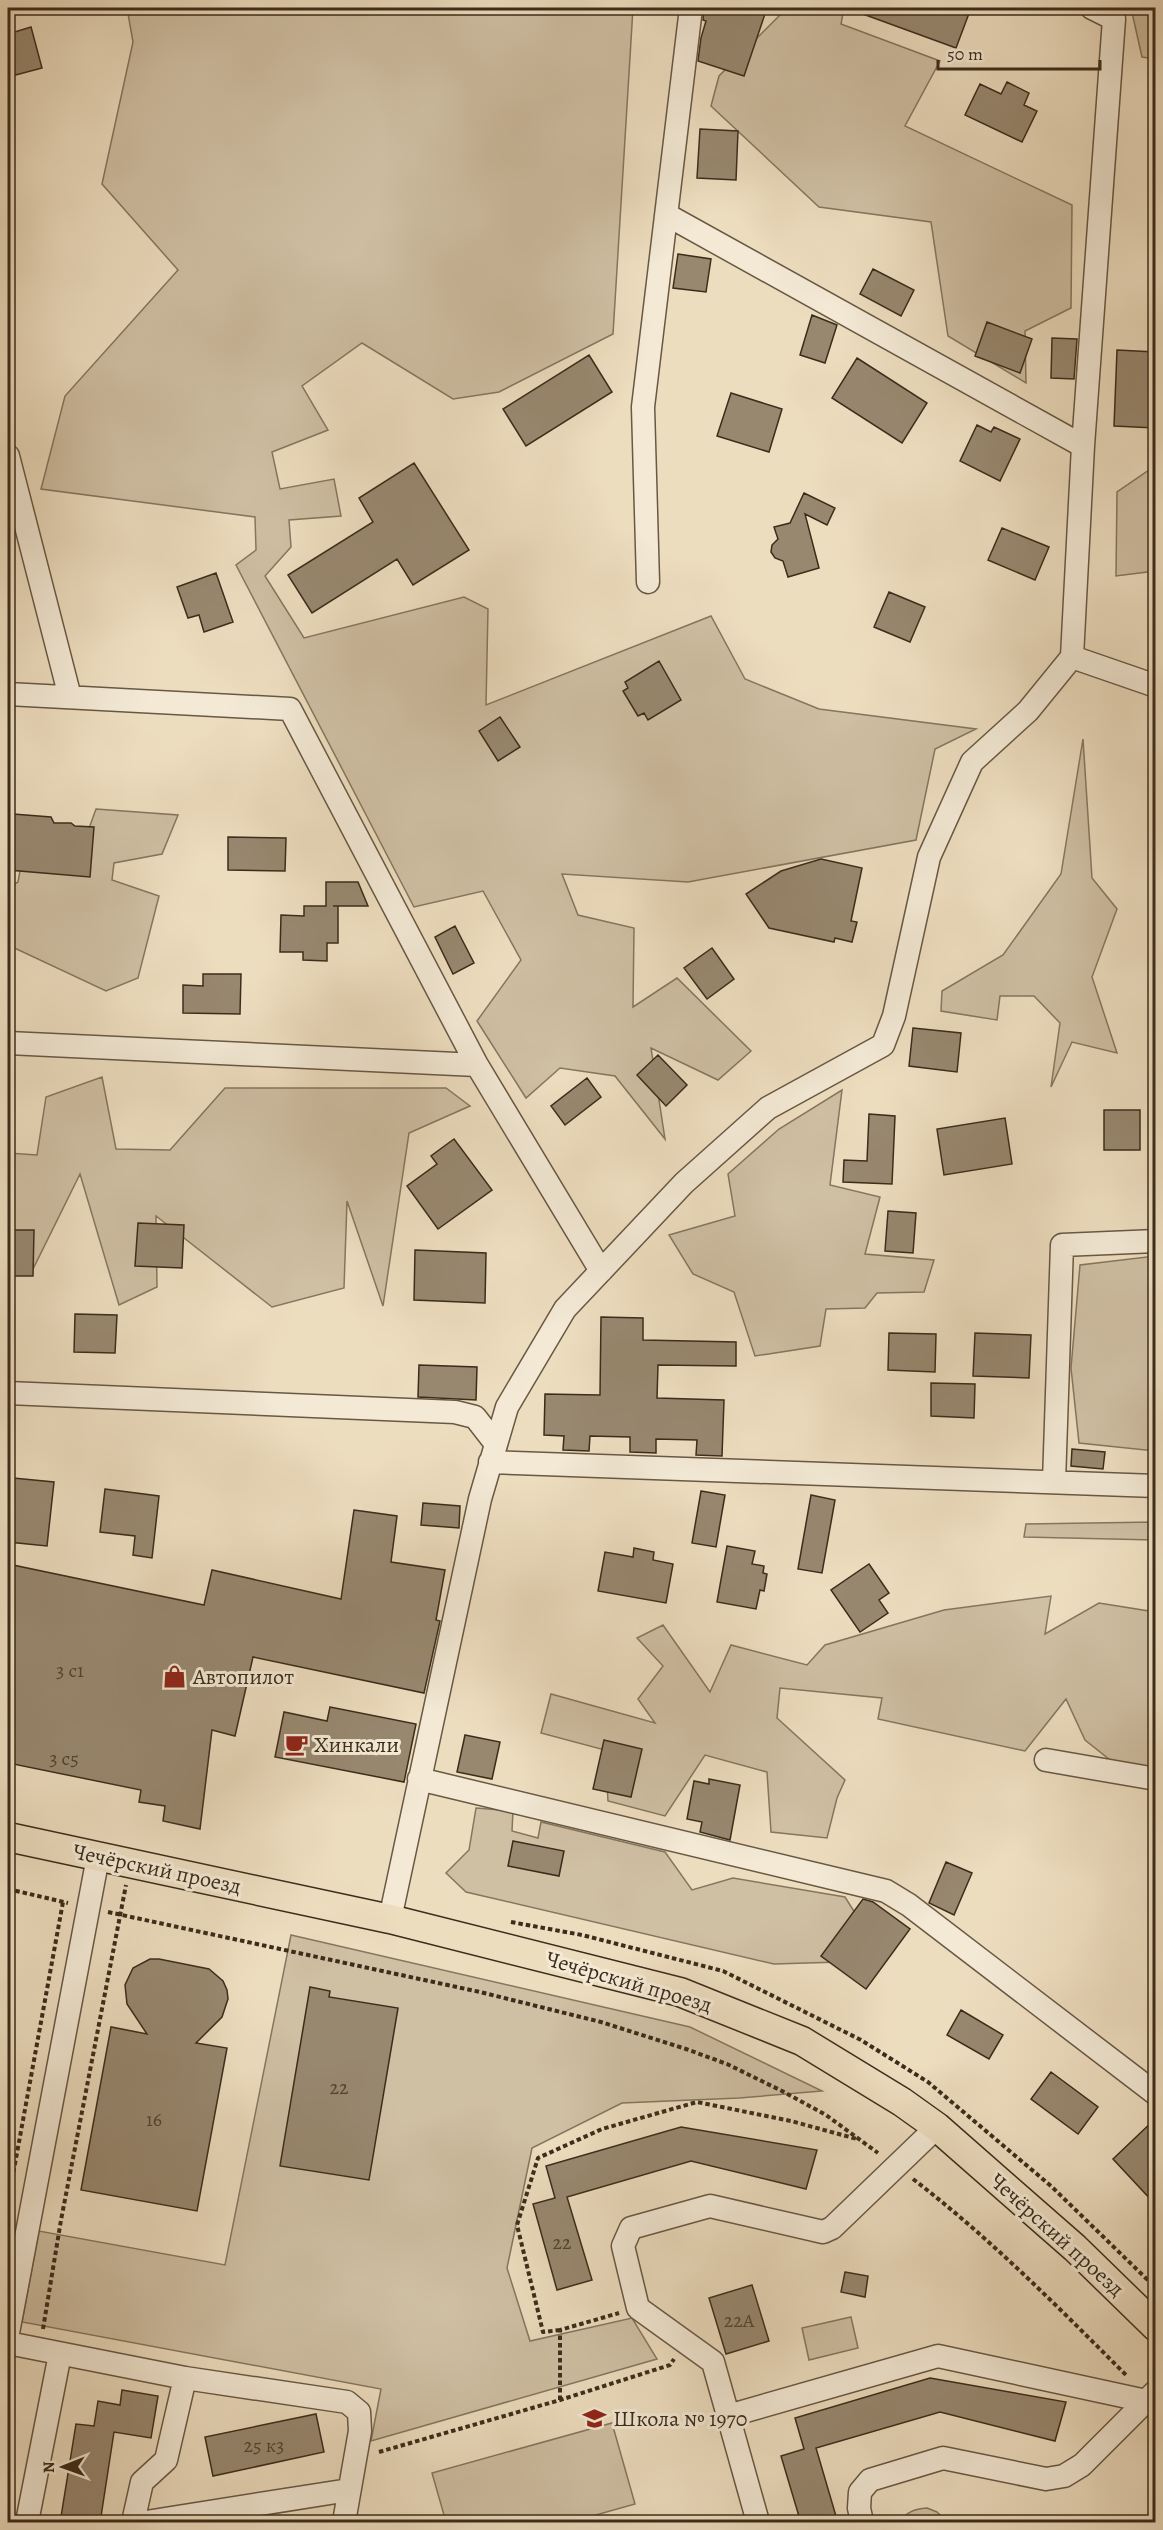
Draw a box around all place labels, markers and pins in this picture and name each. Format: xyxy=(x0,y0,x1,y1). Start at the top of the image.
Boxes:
place label: Автопилот xyxy=(192,1662,294,1692)
shop icon: Автопилот xyxy=(162,1664,188,1690)
place label: Хинкали xyxy=(314,1730,399,1760)
cafe icon: Хинкали xyxy=(283,1732,309,1758)
place label: Школа № 1970 xyxy=(613,2404,748,2434)
school or university icon: Школа № 1970 xyxy=(582,2406,608,2432)

